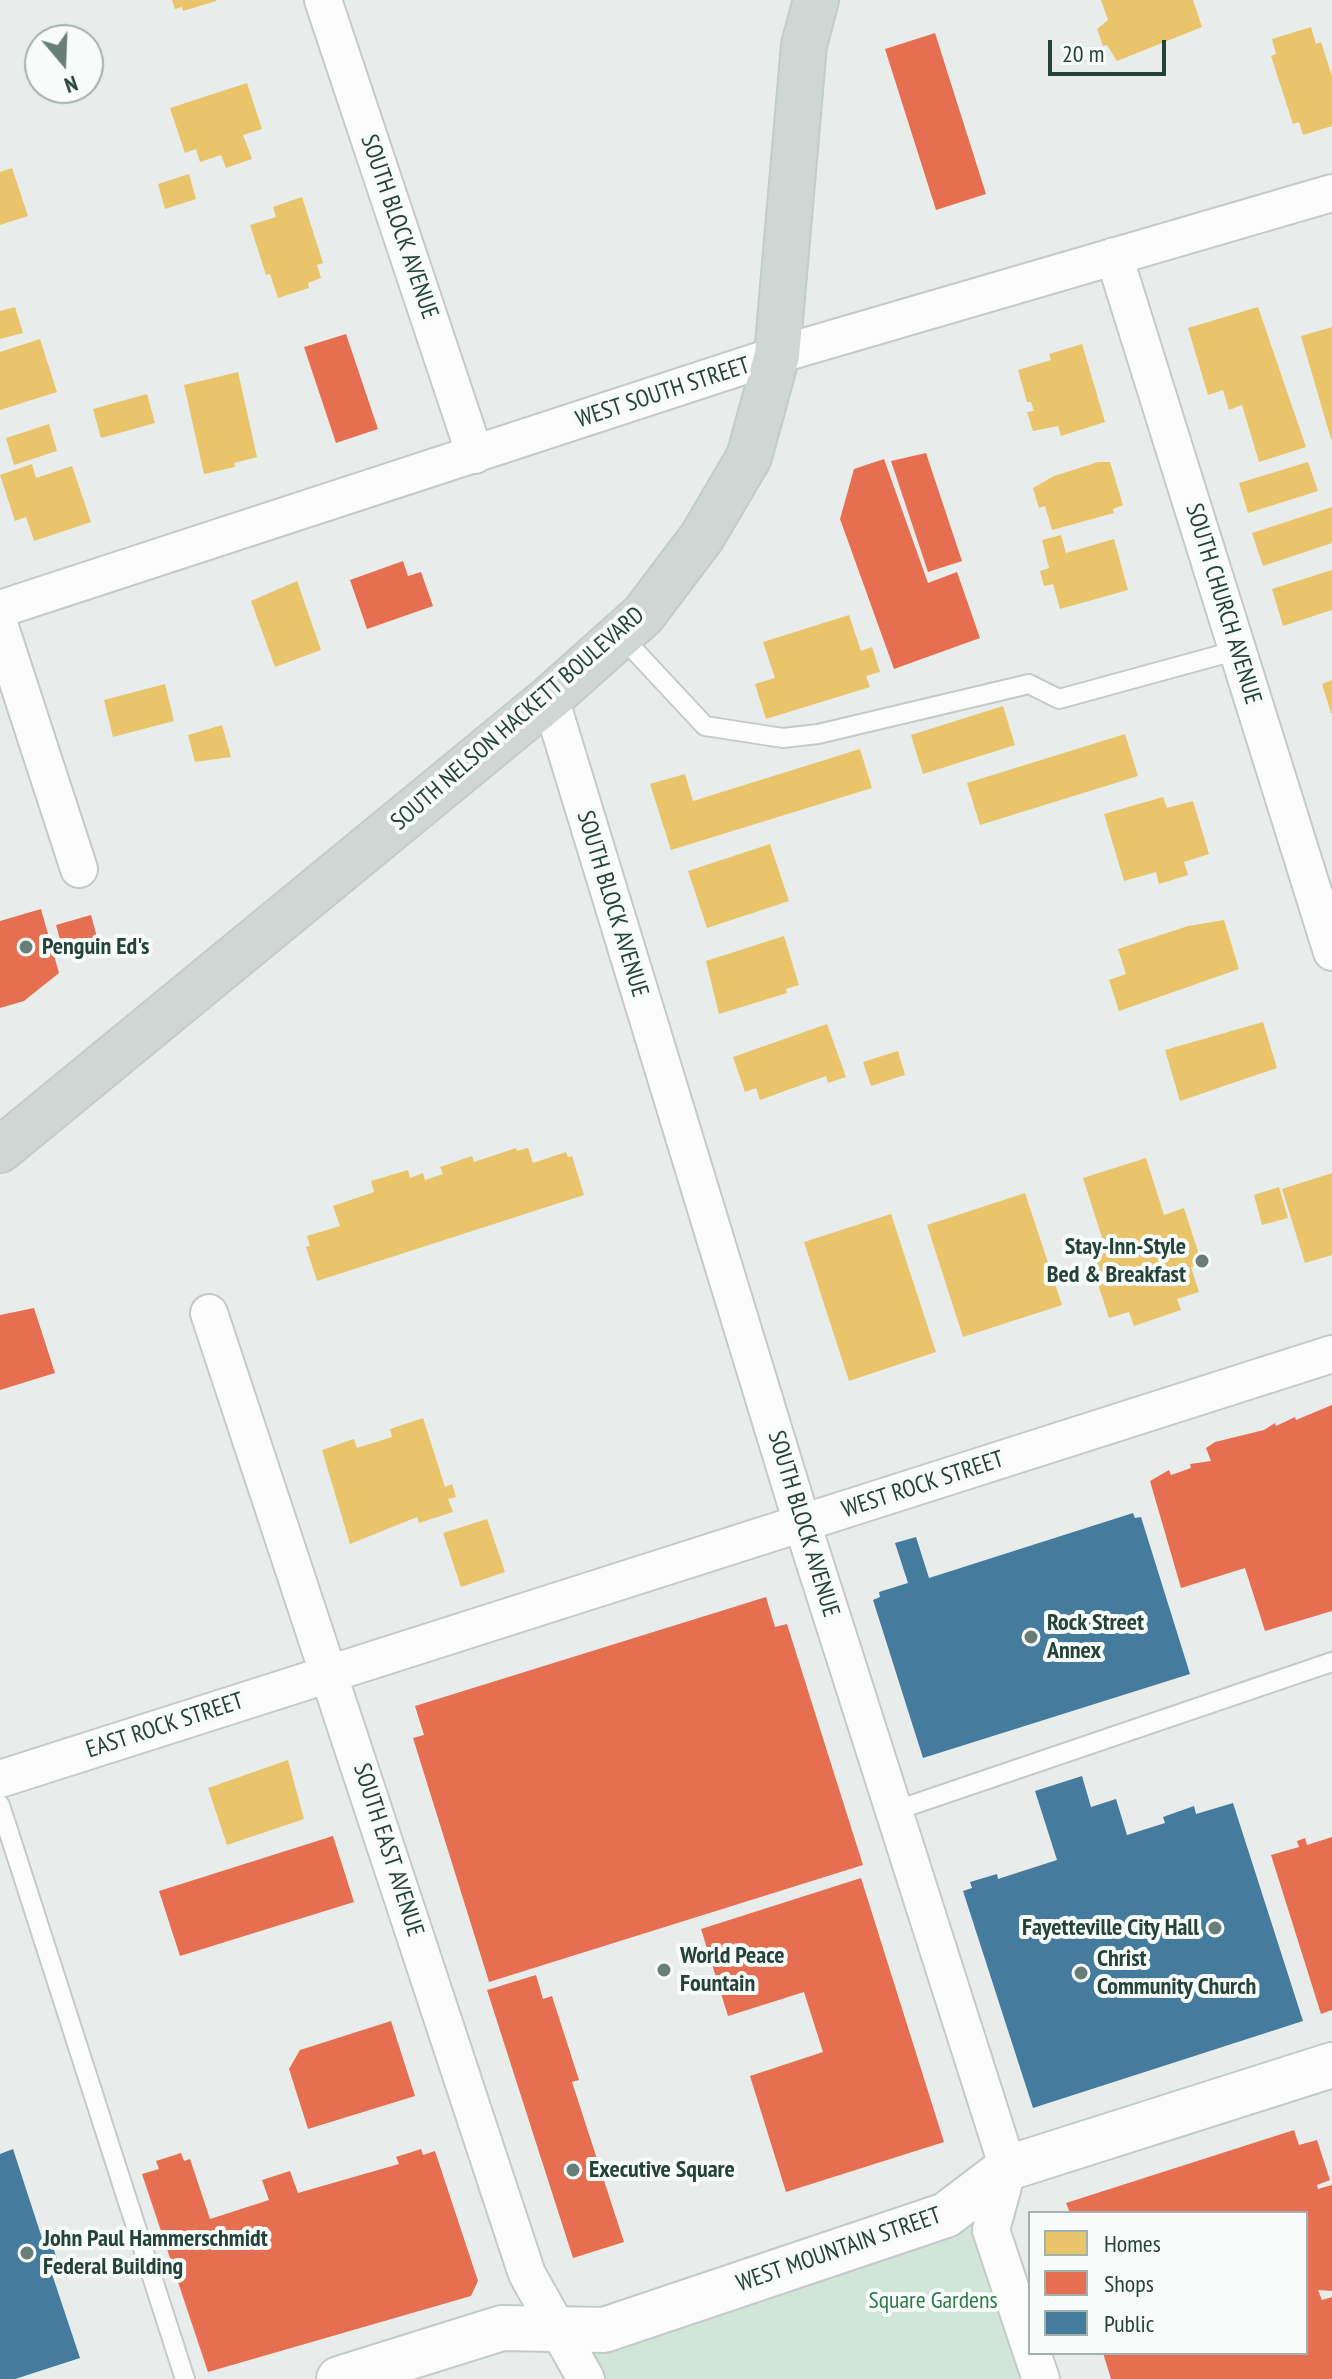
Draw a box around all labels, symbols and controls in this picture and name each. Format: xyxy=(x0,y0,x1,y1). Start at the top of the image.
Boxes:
north arrow xyxy=(24,24,104,104)
scale bar xyxy=(1052,24,1170,74)
text: 20 m xyxy=(1062,38,1104,69)
text: N xyxy=(61,70,81,100)
street label: SOUTH BLOCK AVENUE xyxy=(354,131,444,323)
street label: WEST SOUTH STREET xyxy=(572,351,754,435)
street label: SOUTH CHURCH AVENUE xyxy=(1179,500,1267,708)
street label: SOUTH NELSON HACKETT BOULEVARD xyxy=(386,601,650,837)
street label: SOUTH BLOCK AVENUE xyxy=(570,807,654,1001)
place label: Penguin Ed's xyxy=(42,933,149,961)
marker: Penguin Ed's xyxy=(17,938,35,956)
place label: Stay-Inn-Style Bed & Breakfast xyxy=(1047,1233,1186,1289)
marker: Stay-Inn-Style Bed & Breakfast xyxy=(1193,1252,1211,1270)
street label: SOUTH BLOCK AVENUE xyxy=(761,1427,845,1621)
street label: WEST ROCK STREET xyxy=(839,1445,1007,1525)
place label: Rock Street Annex xyxy=(1047,1609,1144,1665)
marker: Rock Street Annex xyxy=(1022,1628,1040,1646)
street label: EAST ROCK STREET xyxy=(83,1687,247,1765)
street label: SOUTH EAST AVENUE xyxy=(347,1760,429,1940)
place label: Fayetteville City Hall xyxy=(1022,1914,1199,1942)
marker: Fayetteville City Hall xyxy=(1206,1919,1224,1937)
place label: World Peace Fountain xyxy=(680,1942,785,1998)
place label: Christ Community Church xyxy=(1097,1945,1256,2001)
marker: World Peace Fountain xyxy=(655,1961,673,1979)
marker: Christ Community Church xyxy=(1072,1964,1090,1982)
place label: Executive Square xyxy=(589,2156,735,2184)
marker: Executive Square xyxy=(564,2161,582,2179)
street label: WEST MOUNTAIN STREET xyxy=(733,2201,945,2299)
legend xyxy=(1028,2211,1308,2355)
place label: John Paul Hammerschmidt Federal Building xyxy=(43,2225,268,2281)
text: Homes xyxy=(1104,2228,1161,2259)
marker: John Paul Hammerschmidt Federal Building xyxy=(18,2244,36,2262)
text: Shops xyxy=(1104,2268,1154,2299)
park label: Square Gardens xyxy=(868,2287,998,2315)
text: Public xyxy=(1104,2308,1154,2339)

